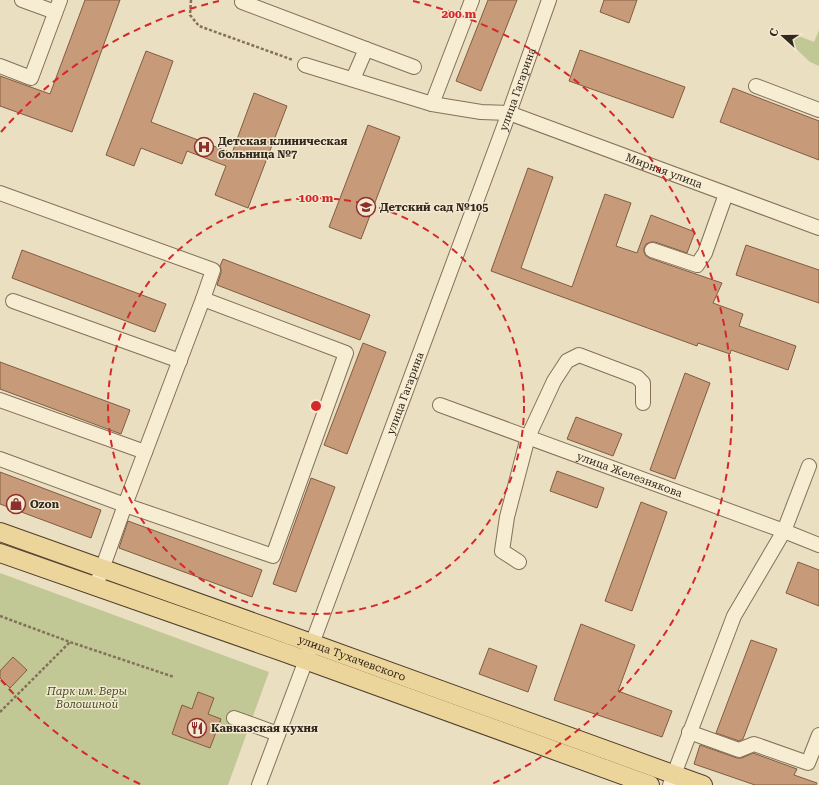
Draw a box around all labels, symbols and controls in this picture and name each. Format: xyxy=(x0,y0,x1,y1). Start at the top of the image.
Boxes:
text: 200 m xyxy=(442,7,477,21)
north arrow xyxy=(763,16,803,56)
text: С xyxy=(767,26,782,39)
street label: улица Гагарина xyxy=(496,46,538,133)
place label: Детская клиническая больница №7 xyxy=(218,135,347,161)
hospital icon: Детская клиническая больница №7 xyxy=(193,136,215,158)
street label: Мирная улица xyxy=(624,150,704,191)
text: 100 m xyxy=(299,191,334,205)
school or university icon: Детский сад №105 xyxy=(355,196,377,218)
place label: Детский сад №105 xyxy=(380,201,488,214)
street label: улица Гагарина xyxy=(384,350,426,436)
centre of rings xyxy=(309,399,323,413)
street label: улица Железнякова xyxy=(575,449,684,500)
shop icon: Ozon xyxy=(5,493,27,515)
place label: Ozon xyxy=(30,498,60,511)
street label: улица Тухачевского xyxy=(297,632,408,683)
park label: Парк им. Веры Волошиной xyxy=(46,685,128,711)
restaurant icon: Кавказская кухня xyxy=(186,717,208,739)
place label: Кавказская кухня xyxy=(211,722,318,735)

